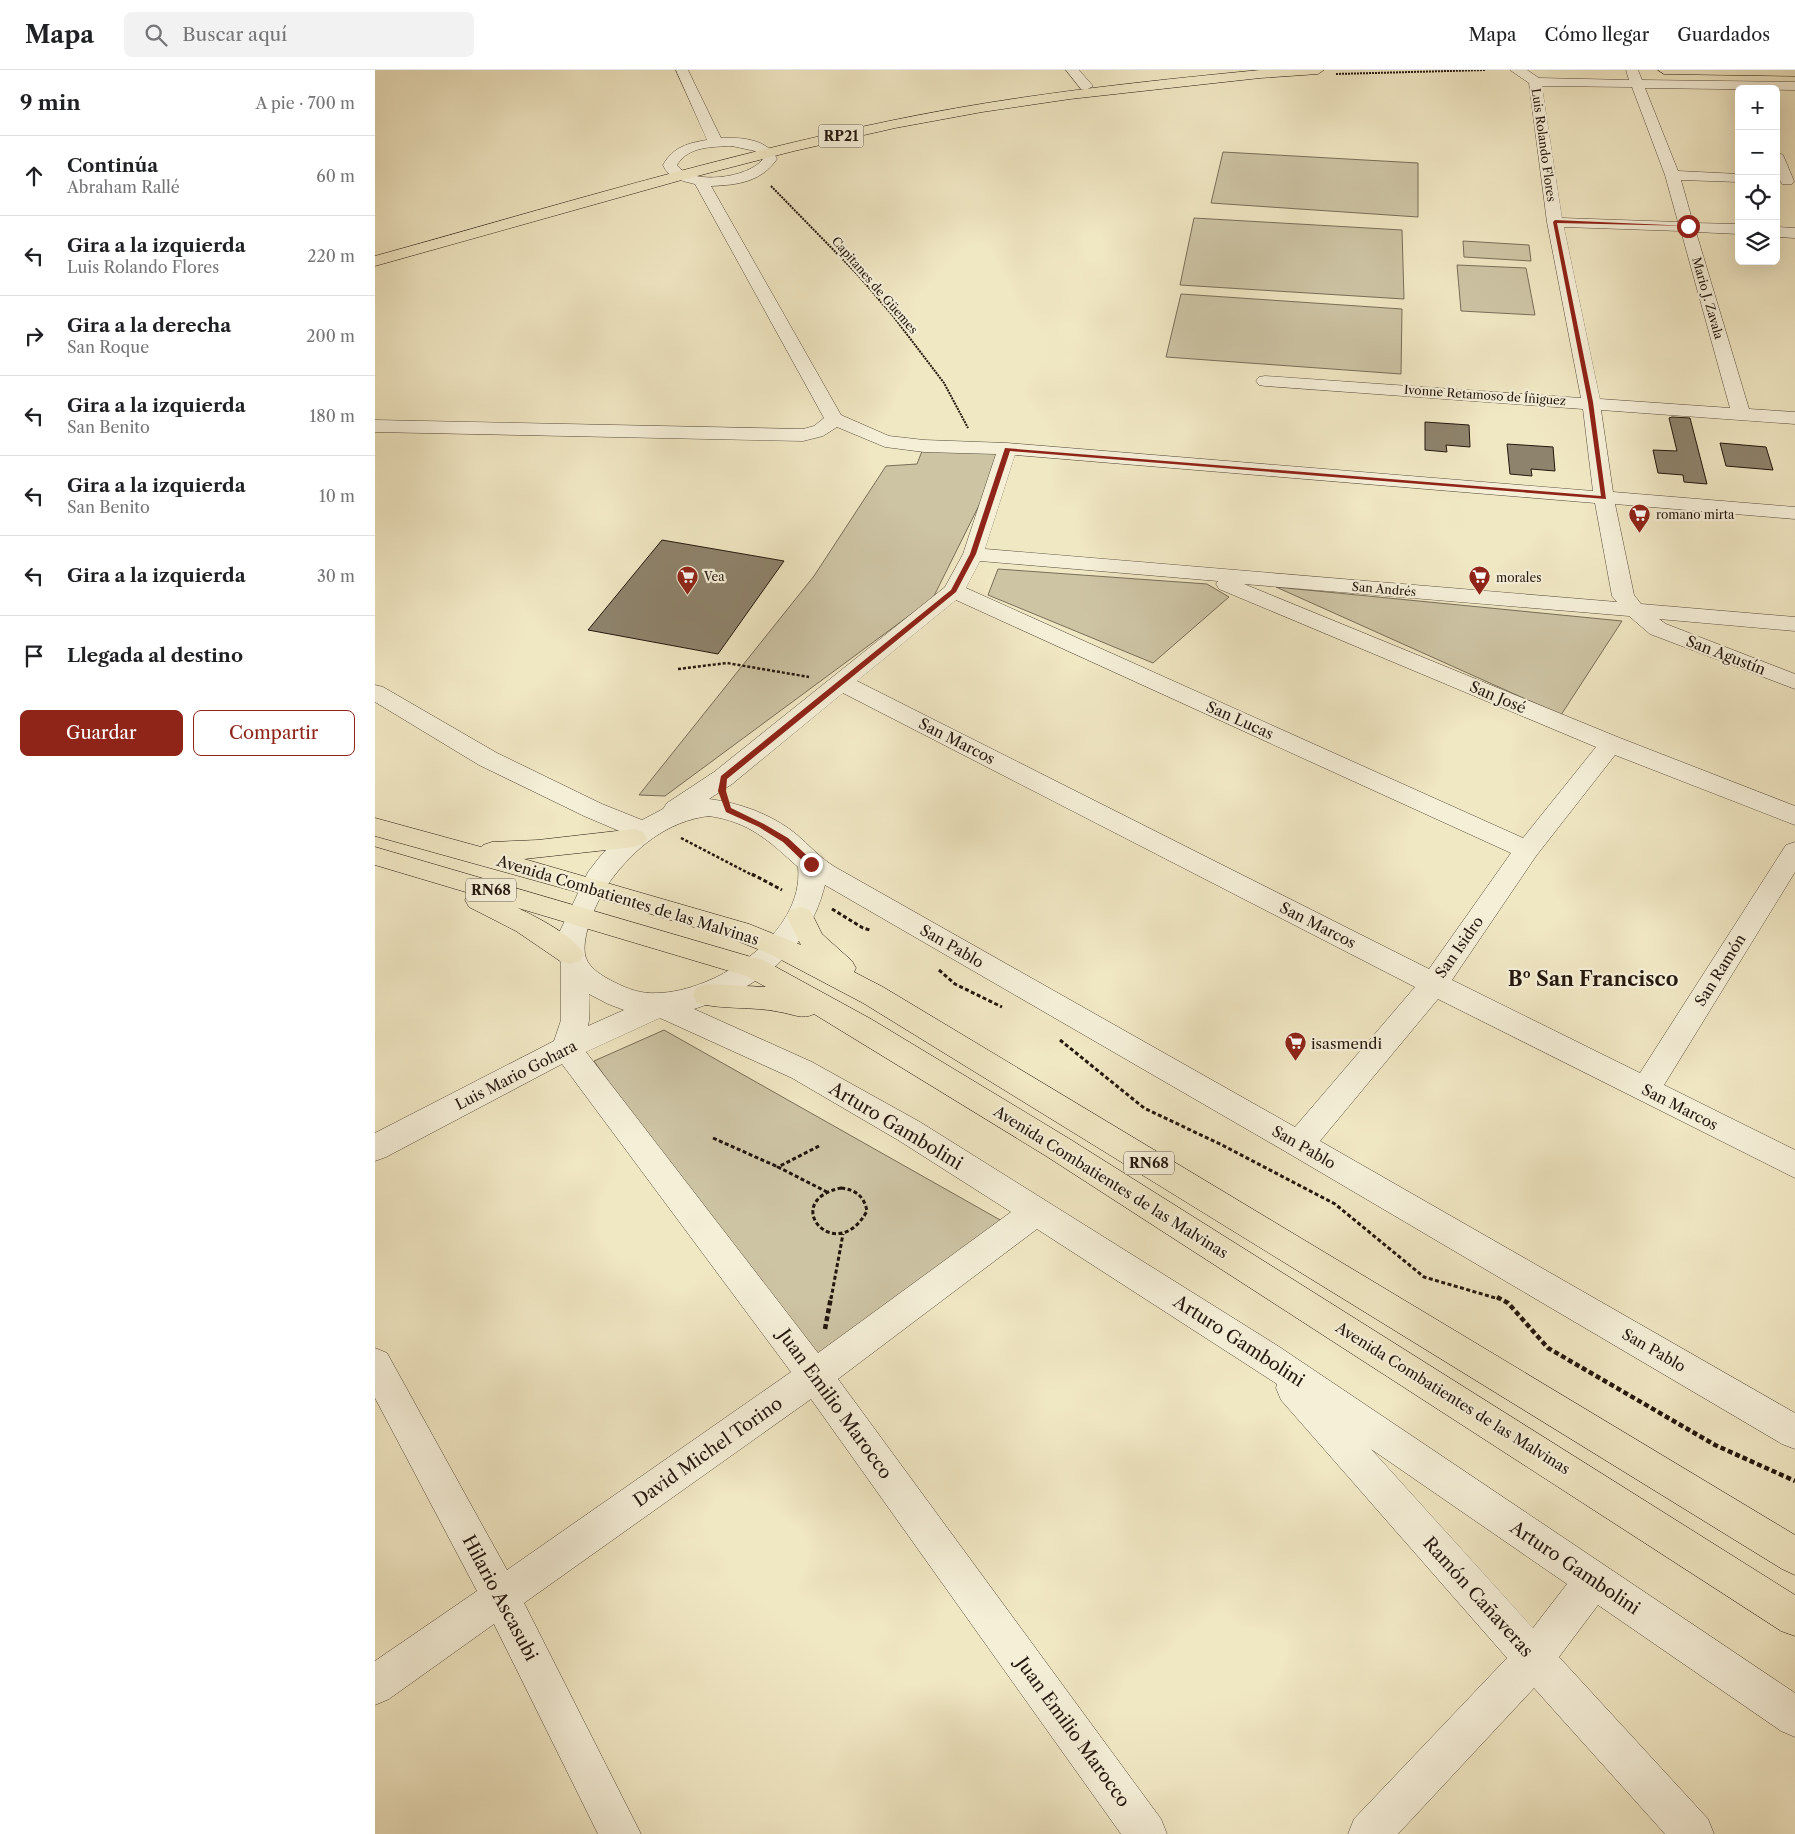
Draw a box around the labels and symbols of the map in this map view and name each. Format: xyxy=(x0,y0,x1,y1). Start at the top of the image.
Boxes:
street label: Luis Rolando Flores xyxy=(1529,87,1559,203)
road number: RP21 xyxy=(819,124,863,148)
route start xyxy=(1677,215,1700,238)
street label: Capitanes de Güemes xyxy=(829,233,921,337)
street label: Mario J. Zavala xyxy=(1689,255,1727,341)
street label: Ivonne Retamoso de Íñiguez xyxy=(1403,381,1567,408)
supermarket icon: romano mirta xyxy=(1628,502,1652,533)
place label: romano mirta xyxy=(1656,507,1735,522)
supermarket icon: Vea xyxy=(676,564,700,595)
supermarket icon: morales xyxy=(1468,565,1492,596)
place label: Vea xyxy=(703,569,725,584)
place label: morales xyxy=(1496,570,1541,585)
street label: San Andrés xyxy=(1351,579,1417,599)
street label: San Agustín xyxy=(1684,631,1769,679)
street label: San José xyxy=(1467,677,1529,717)
street label: San Lucas xyxy=(1203,697,1277,743)
street label: San Marcos xyxy=(916,714,998,768)
street label: Avenida Combatientes de las Malvinas xyxy=(494,851,761,949)
route end xyxy=(800,853,823,876)
road number: RN68 xyxy=(466,878,516,902)
street label: San Marcos xyxy=(1277,898,1359,952)
street label: San Isidro xyxy=(1431,912,1487,982)
street label: San Pablo xyxy=(917,920,987,972)
street label: San Ramón xyxy=(1690,930,1750,1010)
district label: Bº San Francisco xyxy=(1508,967,1678,991)
supermarket icon: isasmendi xyxy=(1283,1031,1307,1062)
place label: isasmendi xyxy=(1311,1034,1382,1053)
street label: Luis Mario Gohara xyxy=(452,1036,580,1114)
street label: Arturo Gambolini xyxy=(824,1077,967,1175)
street label: San Marcos xyxy=(1639,1080,1721,1134)
street label: Avenida Combatientes de las Malvinas xyxy=(989,1101,1232,1262)
street label: San Pablo xyxy=(1269,1121,1339,1173)
road number: RN68 xyxy=(1124,1152,1174,1174)
street label: Arturo Gambolini xyxy=(1169,1290,1309,1392)
street label: Avenida Combatientes de las Malvinas xyxy=(1331,1317,1574,1478)
street label: Juan Emilio Marocco xyxy=(771,1322,897,1483)
street label: San Pablo xyxy=(1619,1324,1689,1376)
street label: David Michel Torino xyxy=(629,1392,787,1512)
street label: Arturo Gambolini xyxy=(1505,1516,1644,1620)
street label: Hilario Ascasubi xyxy=(458,1531,543,1665)
street label: Ramón Cañaveras xyxy=(1418,1532,1538,1662)
street label: Juan Emilio Marocco xyxy=(1009,1650,1135,1811)

